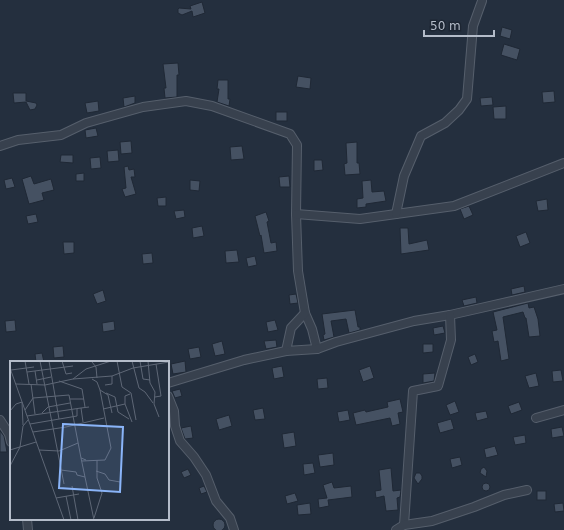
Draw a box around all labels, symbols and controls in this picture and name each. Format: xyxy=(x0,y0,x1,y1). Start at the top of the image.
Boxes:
scale bar xyxy=(424,12,494,38)
text: 50 m xyxy=(430,19,461,33)
inset map xyxy=(10,361,169,520)

